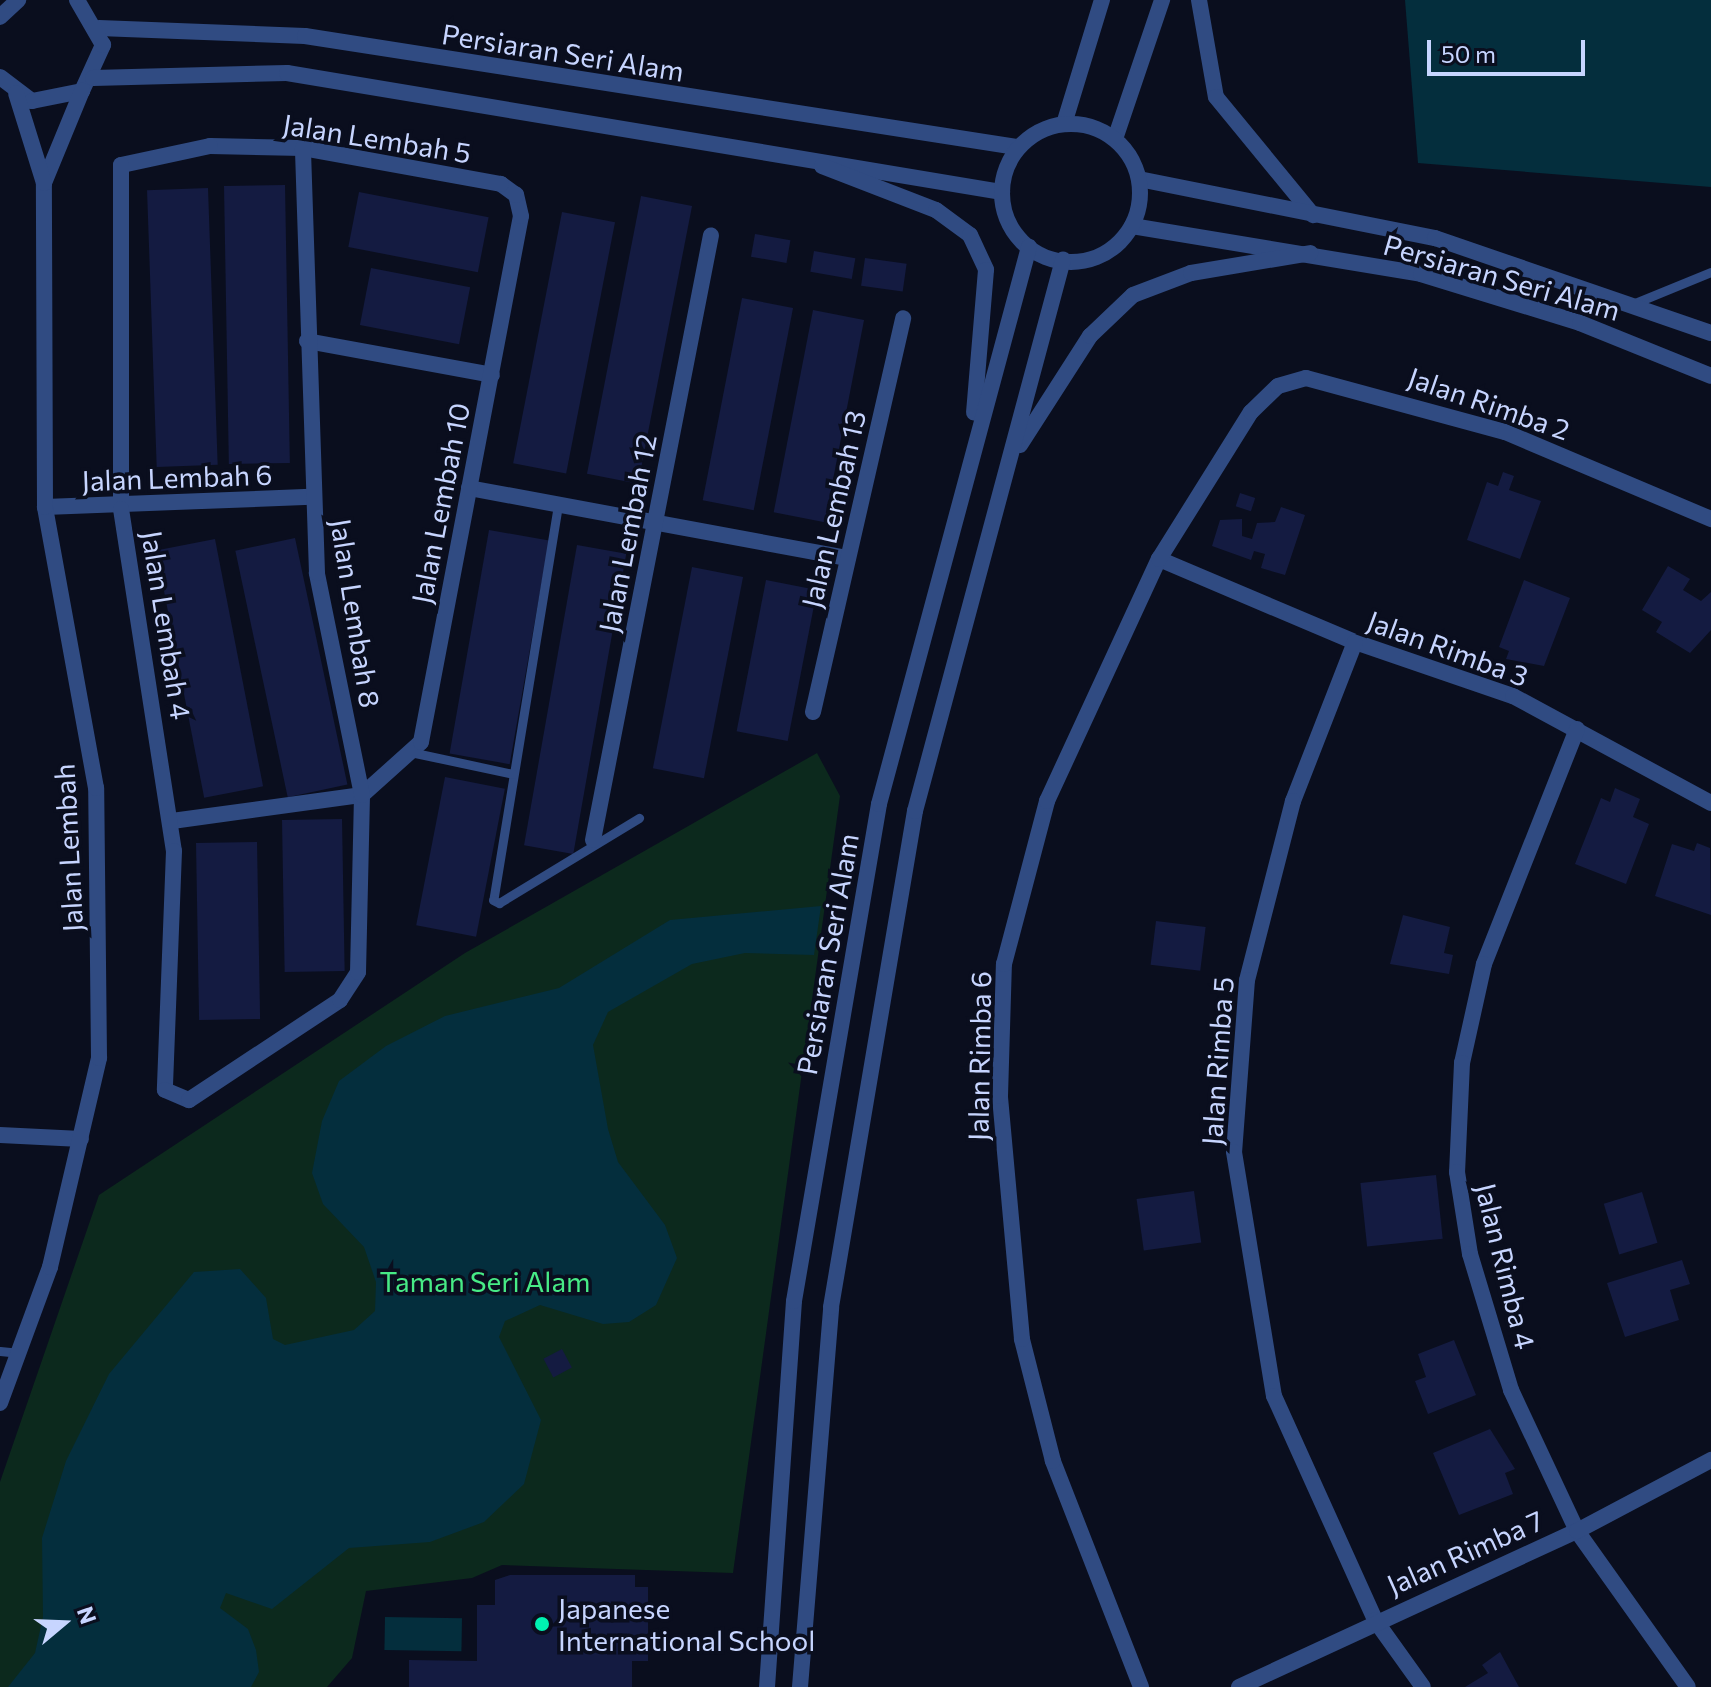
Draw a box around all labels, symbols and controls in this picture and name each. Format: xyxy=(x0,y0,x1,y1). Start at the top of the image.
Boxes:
street label: Persiaran Seri Alam xyxy=(440,16,686,88)
scale bar xyxy=(1431,24,1589,74)
text: 50 m xyxy=(1441,39,1496,68)
street label: Jalan Lembah 5 xyxy=(281,107,473,169)
street label: Persiaran Seri Alam xyxy=(1380,227,1624,327)
street label: Jalan Rimba 2 xyxy=(1404,360,1574,446)
street label: Jalan Lembah 10 xyxy=(404,400,476,606)
street label: Jalan Lembah 13 xyxy=(794,407,872,611)
street label: Jalan Lembah 12 xyxy=(591,431,663,635)
street label: Jalan Lembah 6 xyxy=(81,457,273,497)
street label: Jalan Lembah 8 xyxy=(324,516,388,710)
street label: Jalan Lembah 4 xyxy=(135,528,199,722)
street label: Jalan Rimba 3 xyxy=(1363,603,1533,693)
street label: Jalan Lembah xyxy=(47,763,89,933)
street label: Persiaran Seri Alam xyxy=(789,831,865,1077)
street label: Jalan Rimba 6 xyxy=(961,971,997,1141)
street label: Jalan Rimba 5 xyxy=(1194,976,1240,1146)
street label: Jalan Rimba 4 xyxy=(1469,1180,1543,1352)
park label: Taman Seri Alam xyxy=(379,1264,591,1298)
street label: Jalan Rimba 7 xyxy=(1382,1503,1548,1601)
north arrow xyxy=(24,1583,104,1663)
place label: Japanese International School xyxy=(558,1591,815,1657)
text: N xyxy=(72,1603,103,1627)
marker: Japanese International School xyxy=(533,1615,551,1633)

